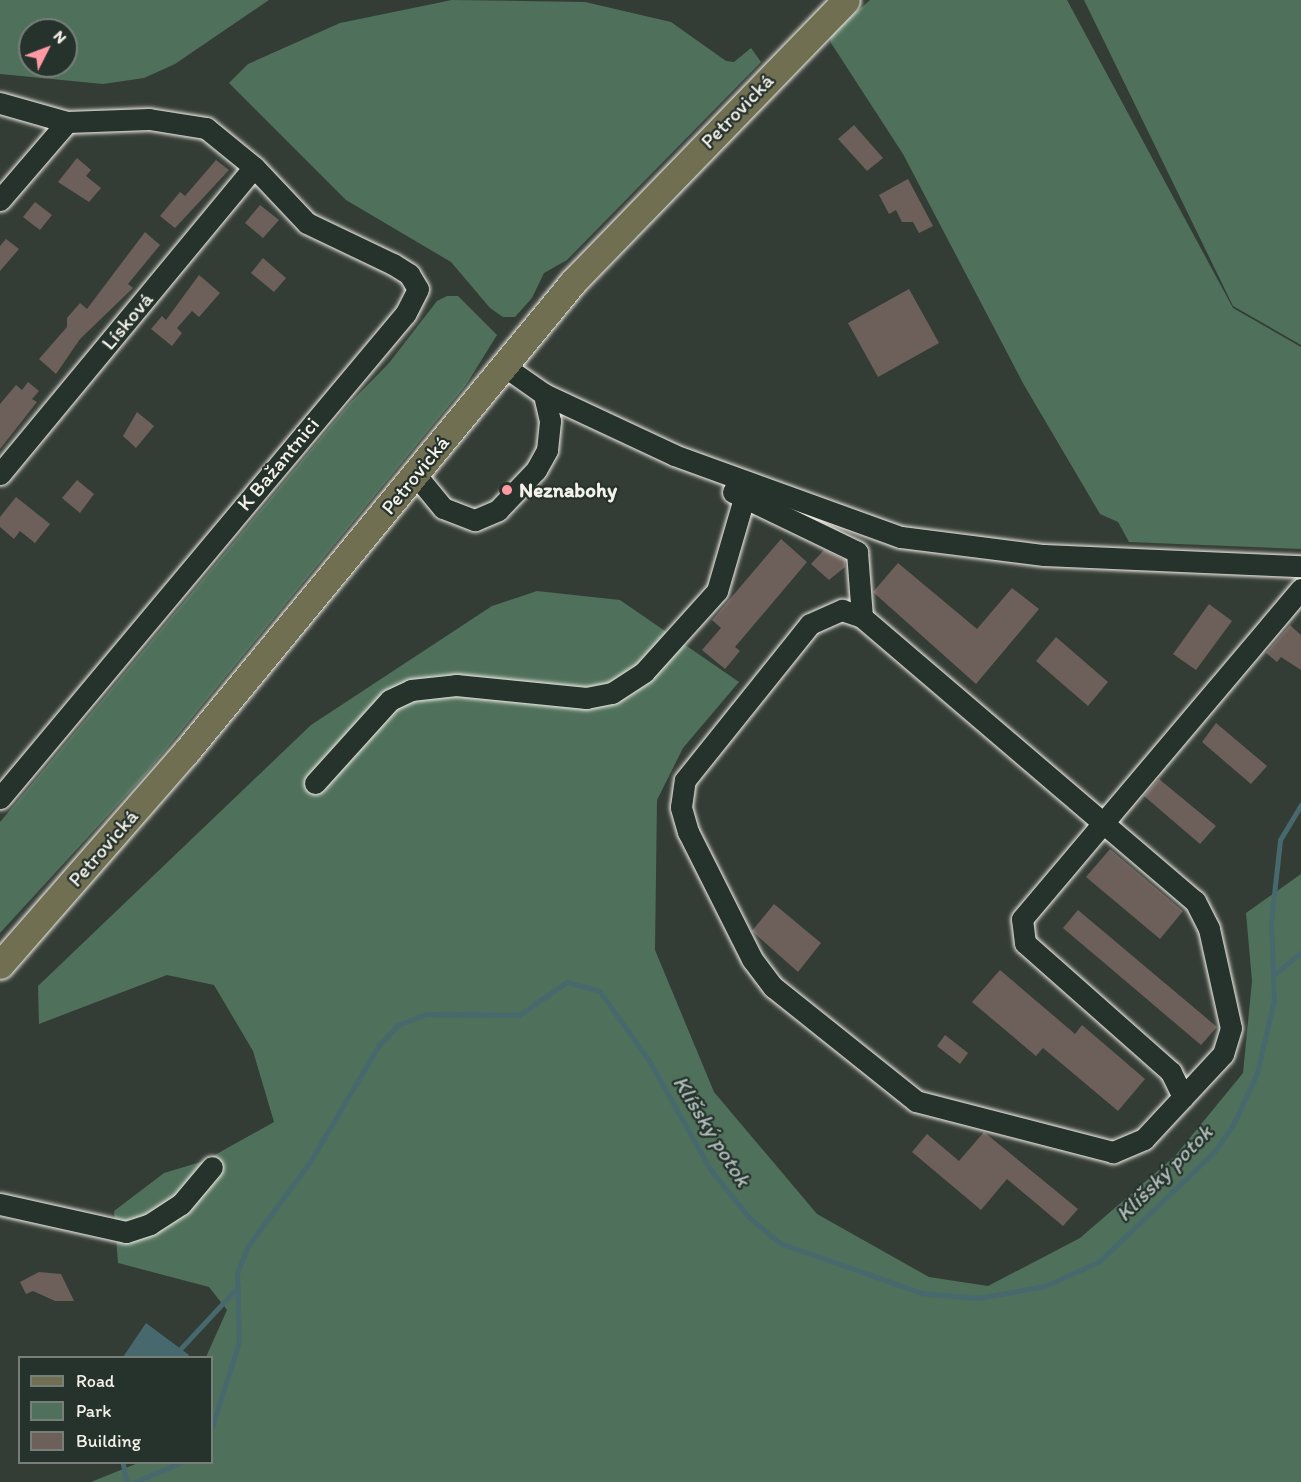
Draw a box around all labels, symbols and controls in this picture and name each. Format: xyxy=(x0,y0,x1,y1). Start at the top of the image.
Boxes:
north arrow xyxy=(18,18,78,78)
text: N xyxy=(50,27,71,47)
street label: Petrovická xyxy=(695,68,779,154)
street label: Lísková xyxy=(96,287,158,355)
street label: K Bažantnici xyxy=(231,412,325,516)
street label: Petrovická xyxy=(375,430,455,520)
place label: Neznabohy xyxy=(519,477,617,503)
marker: Neznabohy xyxy=(500,483,514,497)
street label: Petrovická xyxy=(63,804,143,892)
water label: Klíšský potok xyxy=(667,1071,757,1191)
water label: Klíšský potok xyxy=(1110,1119,1218,1227)
legend xyxy=(18,1356,213,1464)
text: Road xyxy=(76,1370,115,1392)
text: Park xyxy=(76,1400,111,1422)
text: Building xyxy=(76,1430,141,1452)

